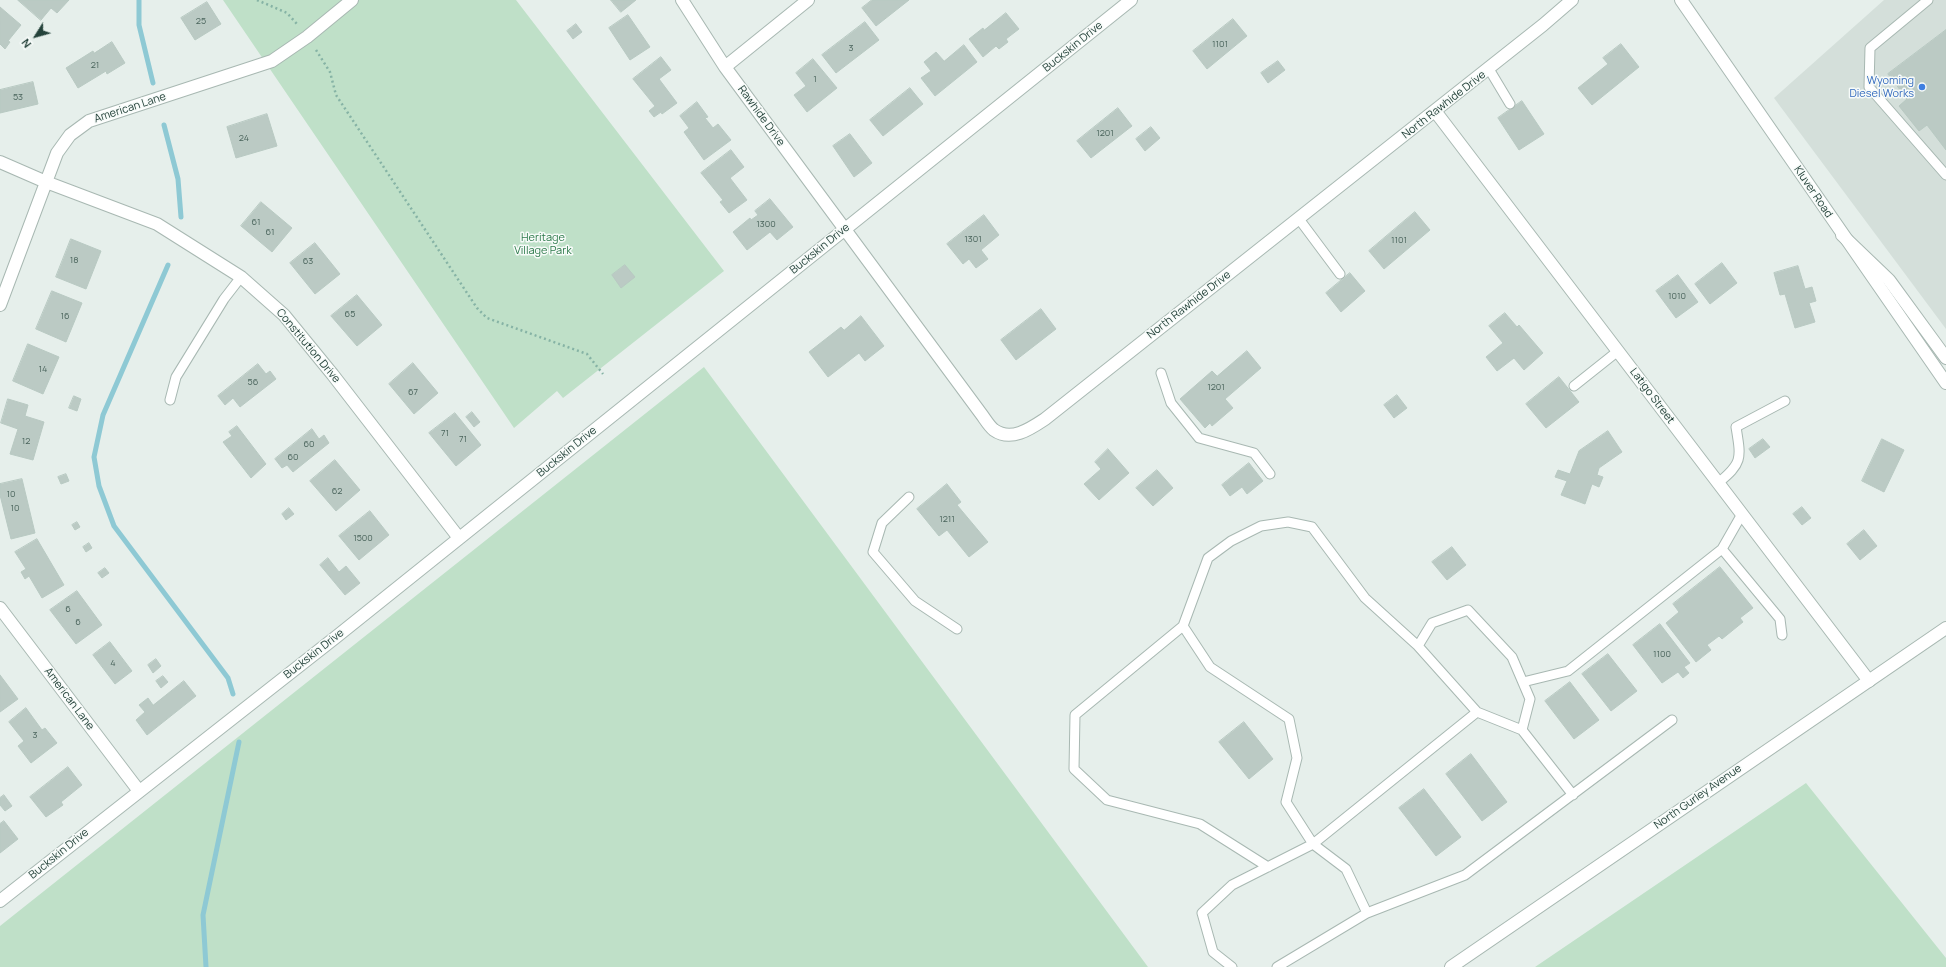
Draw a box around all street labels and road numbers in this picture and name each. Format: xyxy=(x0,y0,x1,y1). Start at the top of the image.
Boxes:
street label: Buckskin Drive xyxy=(1040,19,1106,75)
street label: North Rawhide Drive xyxy=(1400,68,1488,142)
street label: Rawhide Drive xyxy=(735,83,787,149)
street label: American Lane xyxy=(92,90,168,126)
street label: Kluver Road xyxy=(1791,164,1835,220)
street label: Buckskin Drive xyxy=(787,221,853,277)
street label: North Rawhide Drive xyxy=(1145,268,1233,342)
street label: Constitution Drive xyxy=(273,306,343,386)
street label: Latigo Street xyxy=(1627,366,1677,426)
street label: Buckskin Drive xyxy=(534,424,600,480)
street label: Buckskin Drive xyxy=(281,626,347,682)
street label: American Lane xyxy=(41,665,97,733)
street label: North Gurley Avenue xyxy=(1652,762,1744,832)
street label: Buckskin Drive xyxy=(26,826,92,882)

